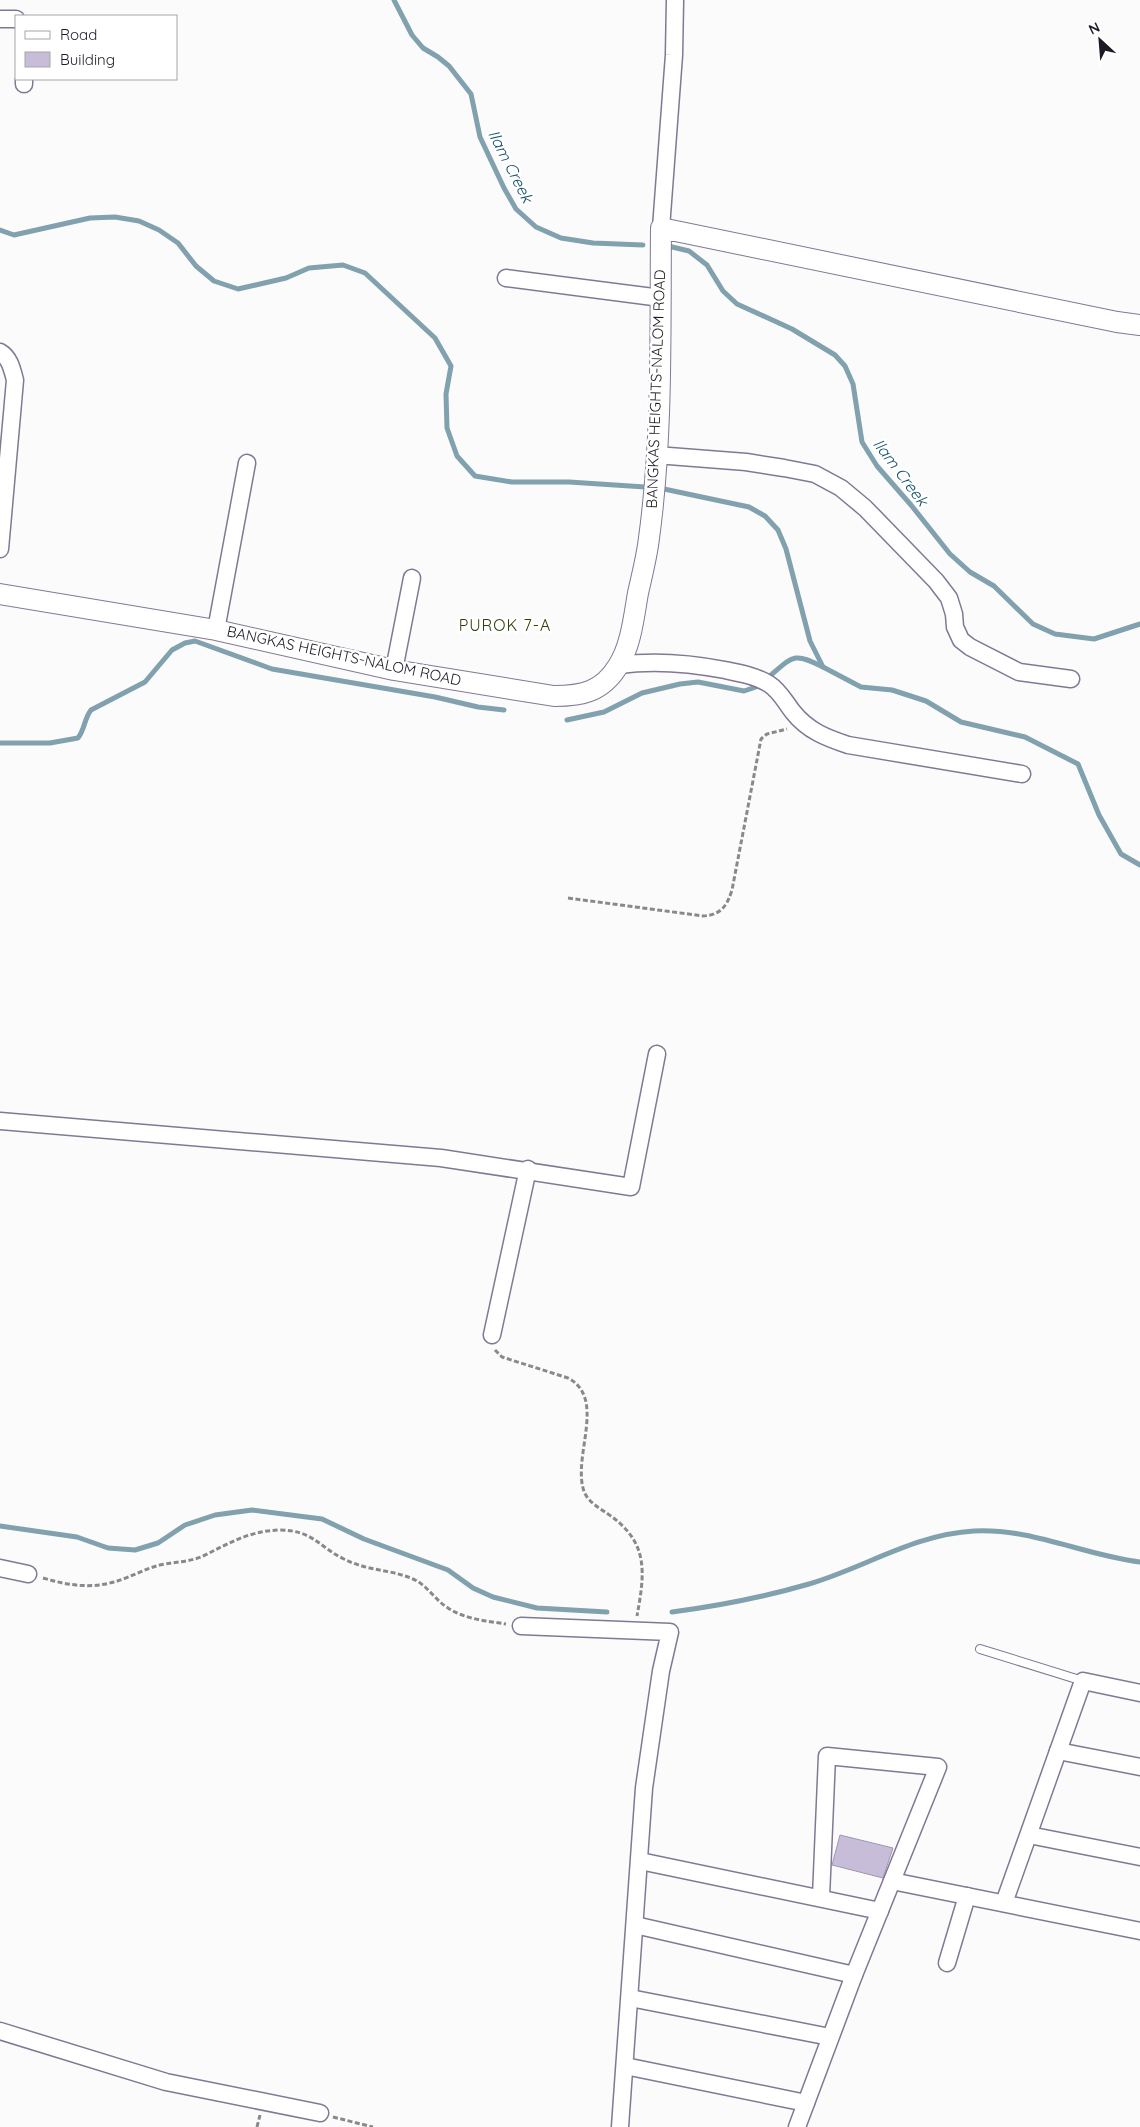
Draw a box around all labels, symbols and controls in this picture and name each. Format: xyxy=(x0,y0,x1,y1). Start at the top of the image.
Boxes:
legend xyxy=(15,15,178,80)
north arrow xyxy=(1075,15,1125,65)
text: N xyxy=(1086,18,1103,39)
text: Road xyxy=(60,25,97,44)
text: Building xyxy=(60,50,115,69)
water label: Ilam Creek xyxy=(484,126,539,207)
street label: BANGKAS HEIGHTS-NALOM ROAD xyxy=(642,269,669,509)
water label: Ilam Creek xyxy=(869,434,934,511)
district label: PUROK 7-A xyxy=(459,615,551,635)
street label: BANGKAS HEIGHTS-NALOM ROAD xyxy=(225,621,463,690)

